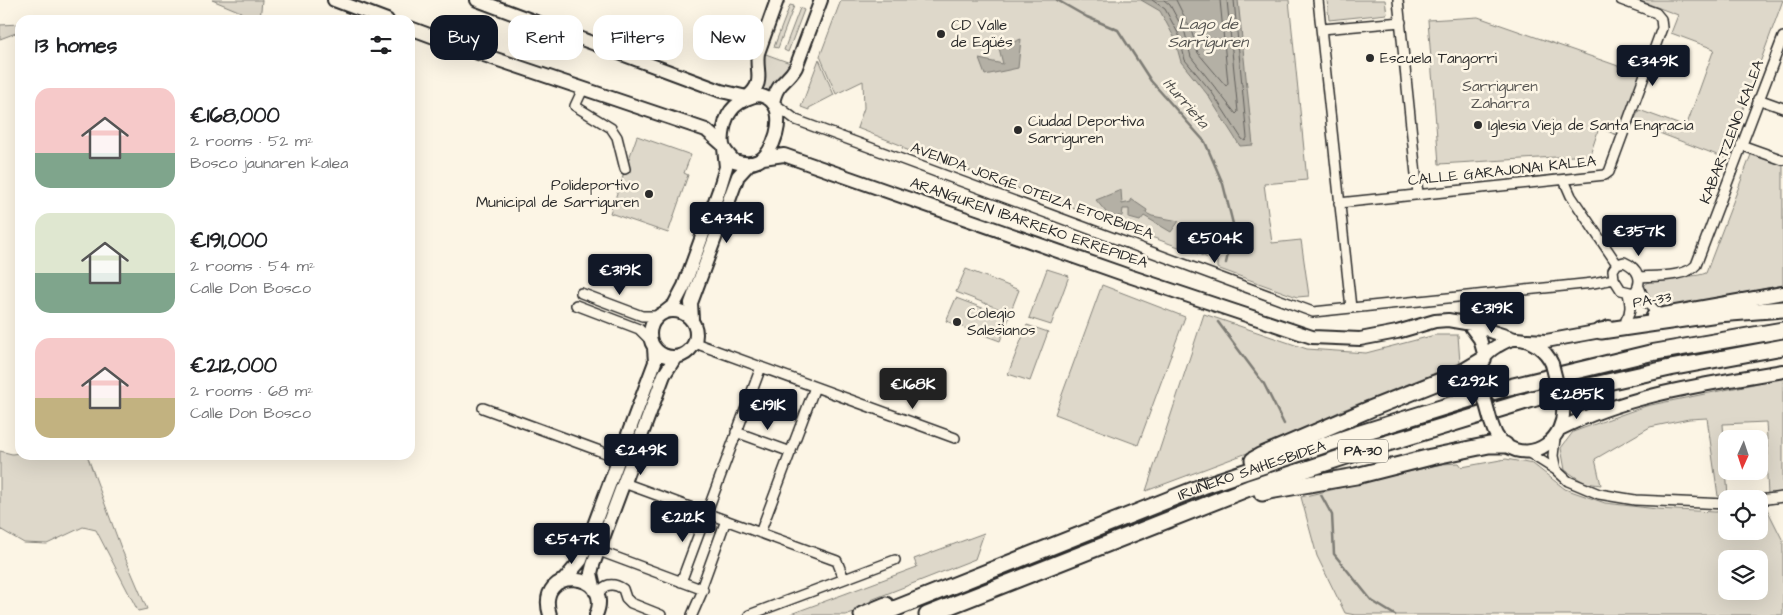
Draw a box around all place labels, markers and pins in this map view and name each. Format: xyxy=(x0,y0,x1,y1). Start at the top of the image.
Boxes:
place label: CD Valle de Egüés xyxy=(951,15,1013,54)
marker: CD Valle de Egüés xyxy=(935,28,947,40)
pin: €349K xyxy=(1618,44,1688,87)
place label: Escuela Tangorri xyxy=(1380,48,1498,70)
marker: Escuela Tangorri xyxy=(1364,52,1376,64)
place label: Ciudad Deportiva Sarriguren xyxy=(1028,111,1145,150)
place label: Iglesia Vieja de Santa Engracia xyxy=(1488,115,1694,137)
marker: Iglesia Vieja de Santa Engracia xyxy=(1472,119,1484,131)
marker: Ciudad Deportiva Sarriguren xyxy=(1012,124,1024,136)
place label: Polideportivo Municipal de Sarriguren xyxy=(476,175,640,214)
marker: Polideportivo Municipal de Sarriguren xyxy=(643,188,655,200)
pin: €434K xyxy=(692,202,762,244)
pin: €357K xyxy=(1604,214,1674,257)
pin: €504K xyxy=(1180,222,1250,264)
pin: €319K xyxy=(585,254,655,296)
pin: €319K xyxy=(1457,292,1527,334)
place label: Colegio Salesianos xyxy=(967,303,1036,341)
marker: Colegio Salesianos xyxy=(951,316,963,328)
pin: €292K xyxy=(1438,364,1508,407)
pin: €168K xyxy=(878,368,948,410)
pin: €285K xyxy=(1542,378,1612,420)
pin: €191K xyxy=(733,388,803,431)
pin: €249K xyxy=(606,434,676,476)
pin: €212K xyxy=(648,500,718,543)
pin: €547K xyxy=(537,522,607,565)

